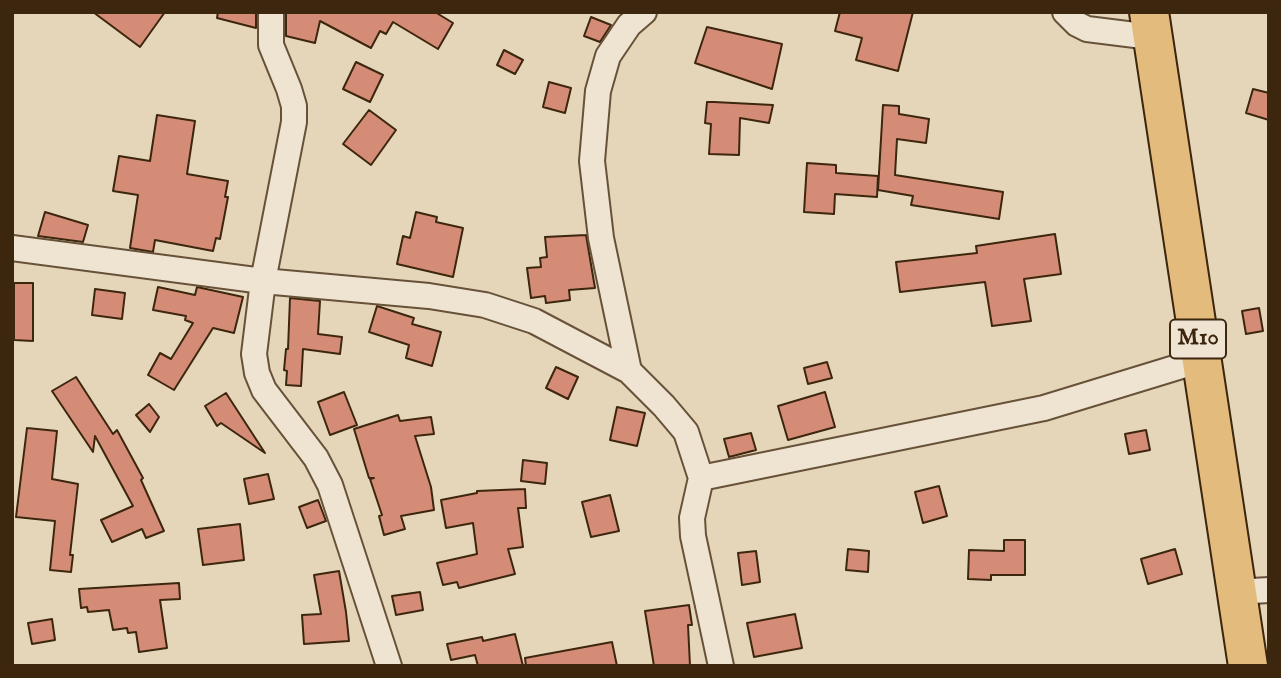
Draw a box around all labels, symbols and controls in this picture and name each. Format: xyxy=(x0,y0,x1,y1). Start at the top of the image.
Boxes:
road number: M10 xyxy=(1170,320,1226,358)

